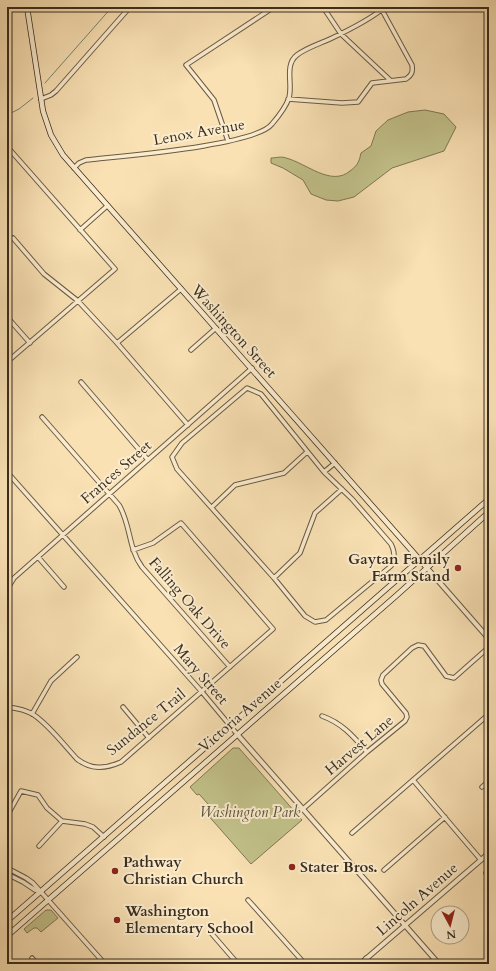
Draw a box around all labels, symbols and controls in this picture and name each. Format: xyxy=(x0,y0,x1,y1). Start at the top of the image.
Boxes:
street label: Lenox Avenue xyxy=(152,114,247,150)
street label: Washington Street xyxy=(186,279,281,382)
street label: Frances Street xyxy=(76,435,156,508)
place label: Gaytan Family Farm Stand xyxy=(348,549,450,586)
street label: Falling Oak Drive xyxy=(145,553,236,653)
marker: Gaytan Family Farm Stand xyxy=(453,563,463,573)
street label: Mary Street xyxy=(169,639,233,709)
street label: Victoria Avenue xyxy=(194,673,286,757)
street label: Sundance Trail xyxy=(102,684,190,760)
street label: Harvest Lane xyxy=(321,710,398,780)
park label: Washington Park xyxy=(199,802,301,822)
place label: Pathway Christian Church xyxy=(123,852,244,889)
place label: Stater Bros. xyxy=(300,857,378,877)
street label: Lincoln Avenue xyxy=(372,858,462,940)
marker: Stater Bros. xyxy=(287,862,297,872)
marker: Pathway Christian Church xyxy=(110,866,120,876)
place label: Washington Elementary School xyxy=(124,901,254,938)
north arrow xyxy=(430,905,470,945)
marker: Washington Elementary School xyxy=(112,915,122,925)
text: N xyxy=(445,926,457,943)

